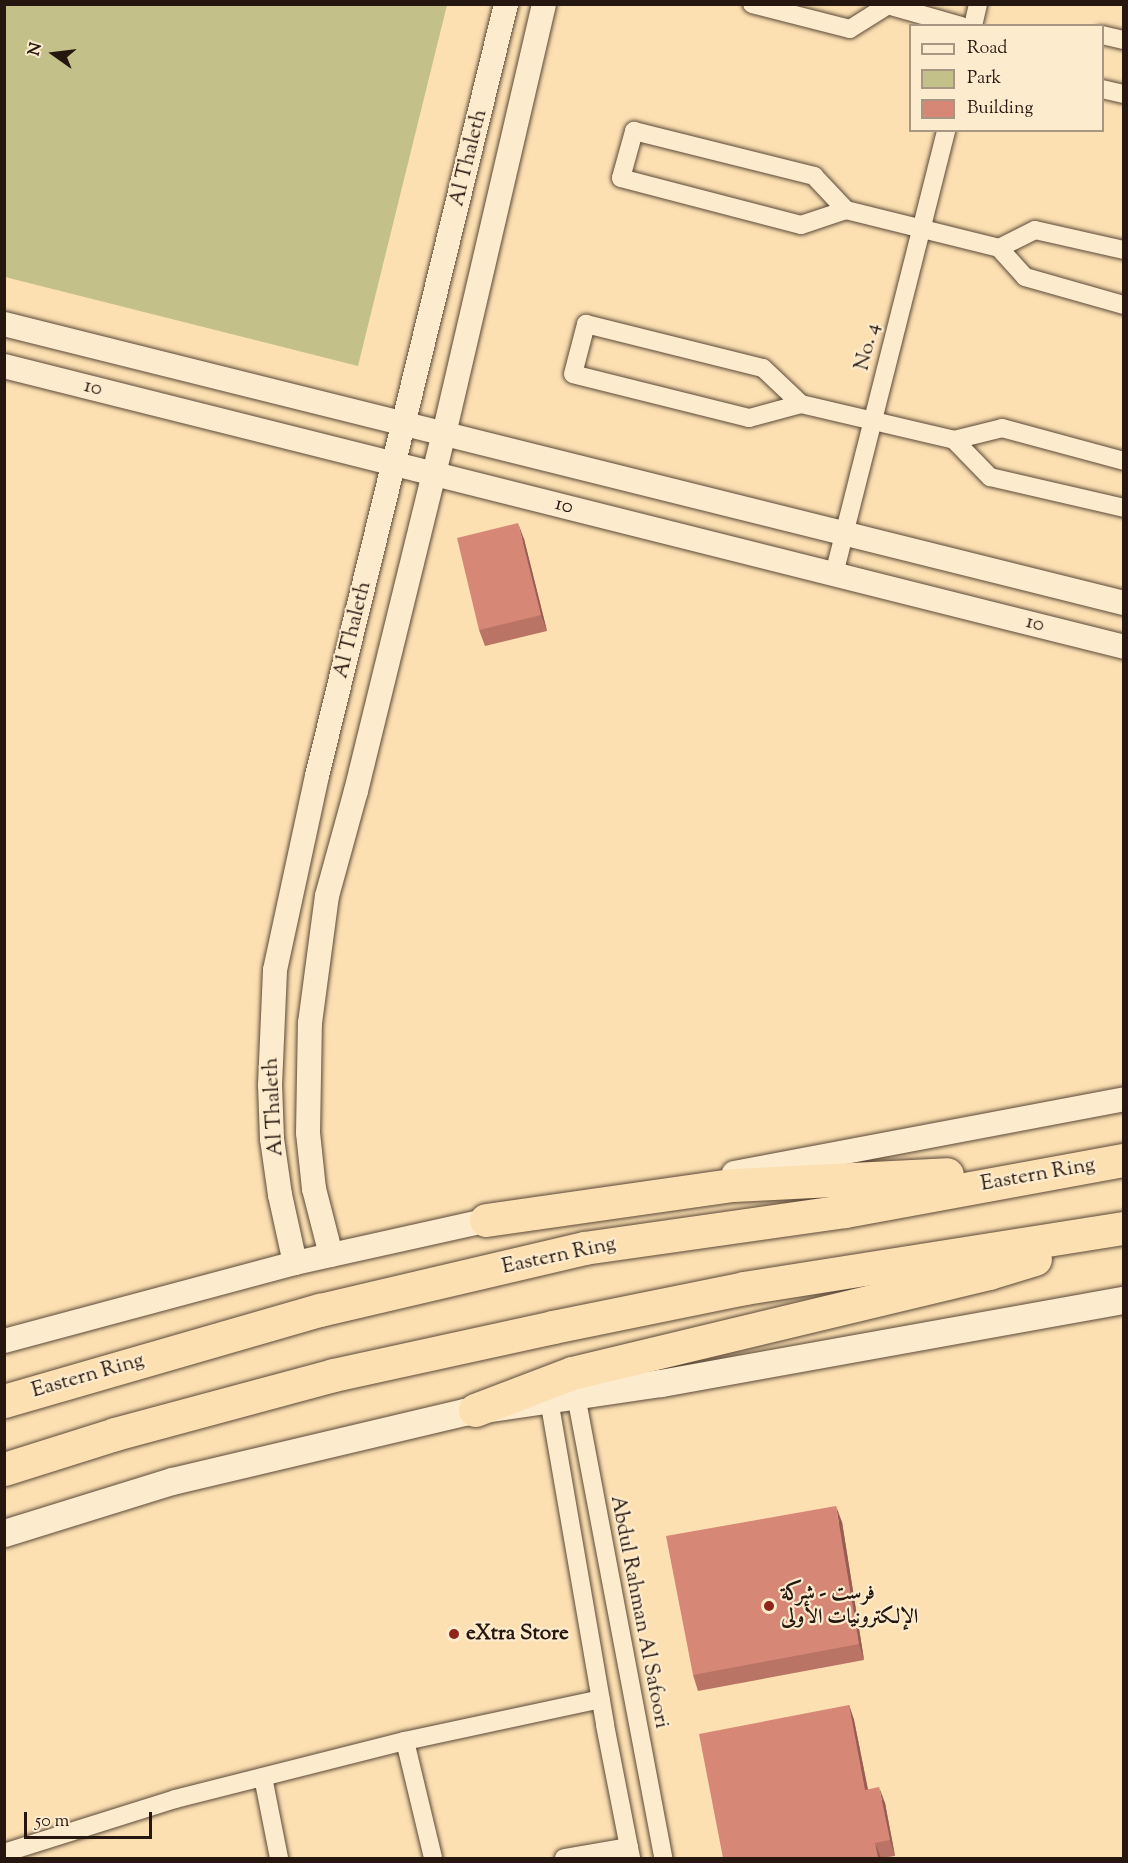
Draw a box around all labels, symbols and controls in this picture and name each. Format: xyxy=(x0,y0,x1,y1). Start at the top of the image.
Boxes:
north arrow xyxy=(24,24,84,84)
legend xyxy=(909,24,1104,132)
text: Road xyxy=(967,36,1007,62)
text: N xyxy=(23,41,49,59)
text: Park xyxy=(967,66,1001,92)
text: Building xyxy=(967,96,1033,122)
street label: Al Thaleth xyxy=(445,107,493,209)
street label: No. 4 xyxy=(850,321,886,373)
street label: 10 xyxy=(81,374,105,402)
street label: 10 xyxy=(552,492,576,520)
street label: Al Thaleth xyxy=(329,579,377,681)
street label: 10 xyxy=(1023,610,1047,638)
street label: Al Thaleth xyxy=(259,1057,289,1157)
street label: Eastern Ring xyxy=(979,1153,1097,1197)
street label: Eastern Ring xyxy=(500,1232,618,1280)
street label: Eastern Ring xyxy=(29,1348,147,1404)
street label: Abdul Rahman Al Safoori xyxy=(604,1493,674,1731)
place label: فرست - شركة الإلكترونيات الأولى xyxy=(781,1581,918,1631)
marker: فرست - شركة الإلكترونيات الأولى xyxy=(762,1599,776,1613)
place label: eXtra Store xyxy=(466,1621,569,1647)
marker: eXtra Store xyxy=(447,1627,461,1641)
scale bar xyxy=(27,1800,154,1838)
text: 50 m xyxy=(35,1809,69,1835)

